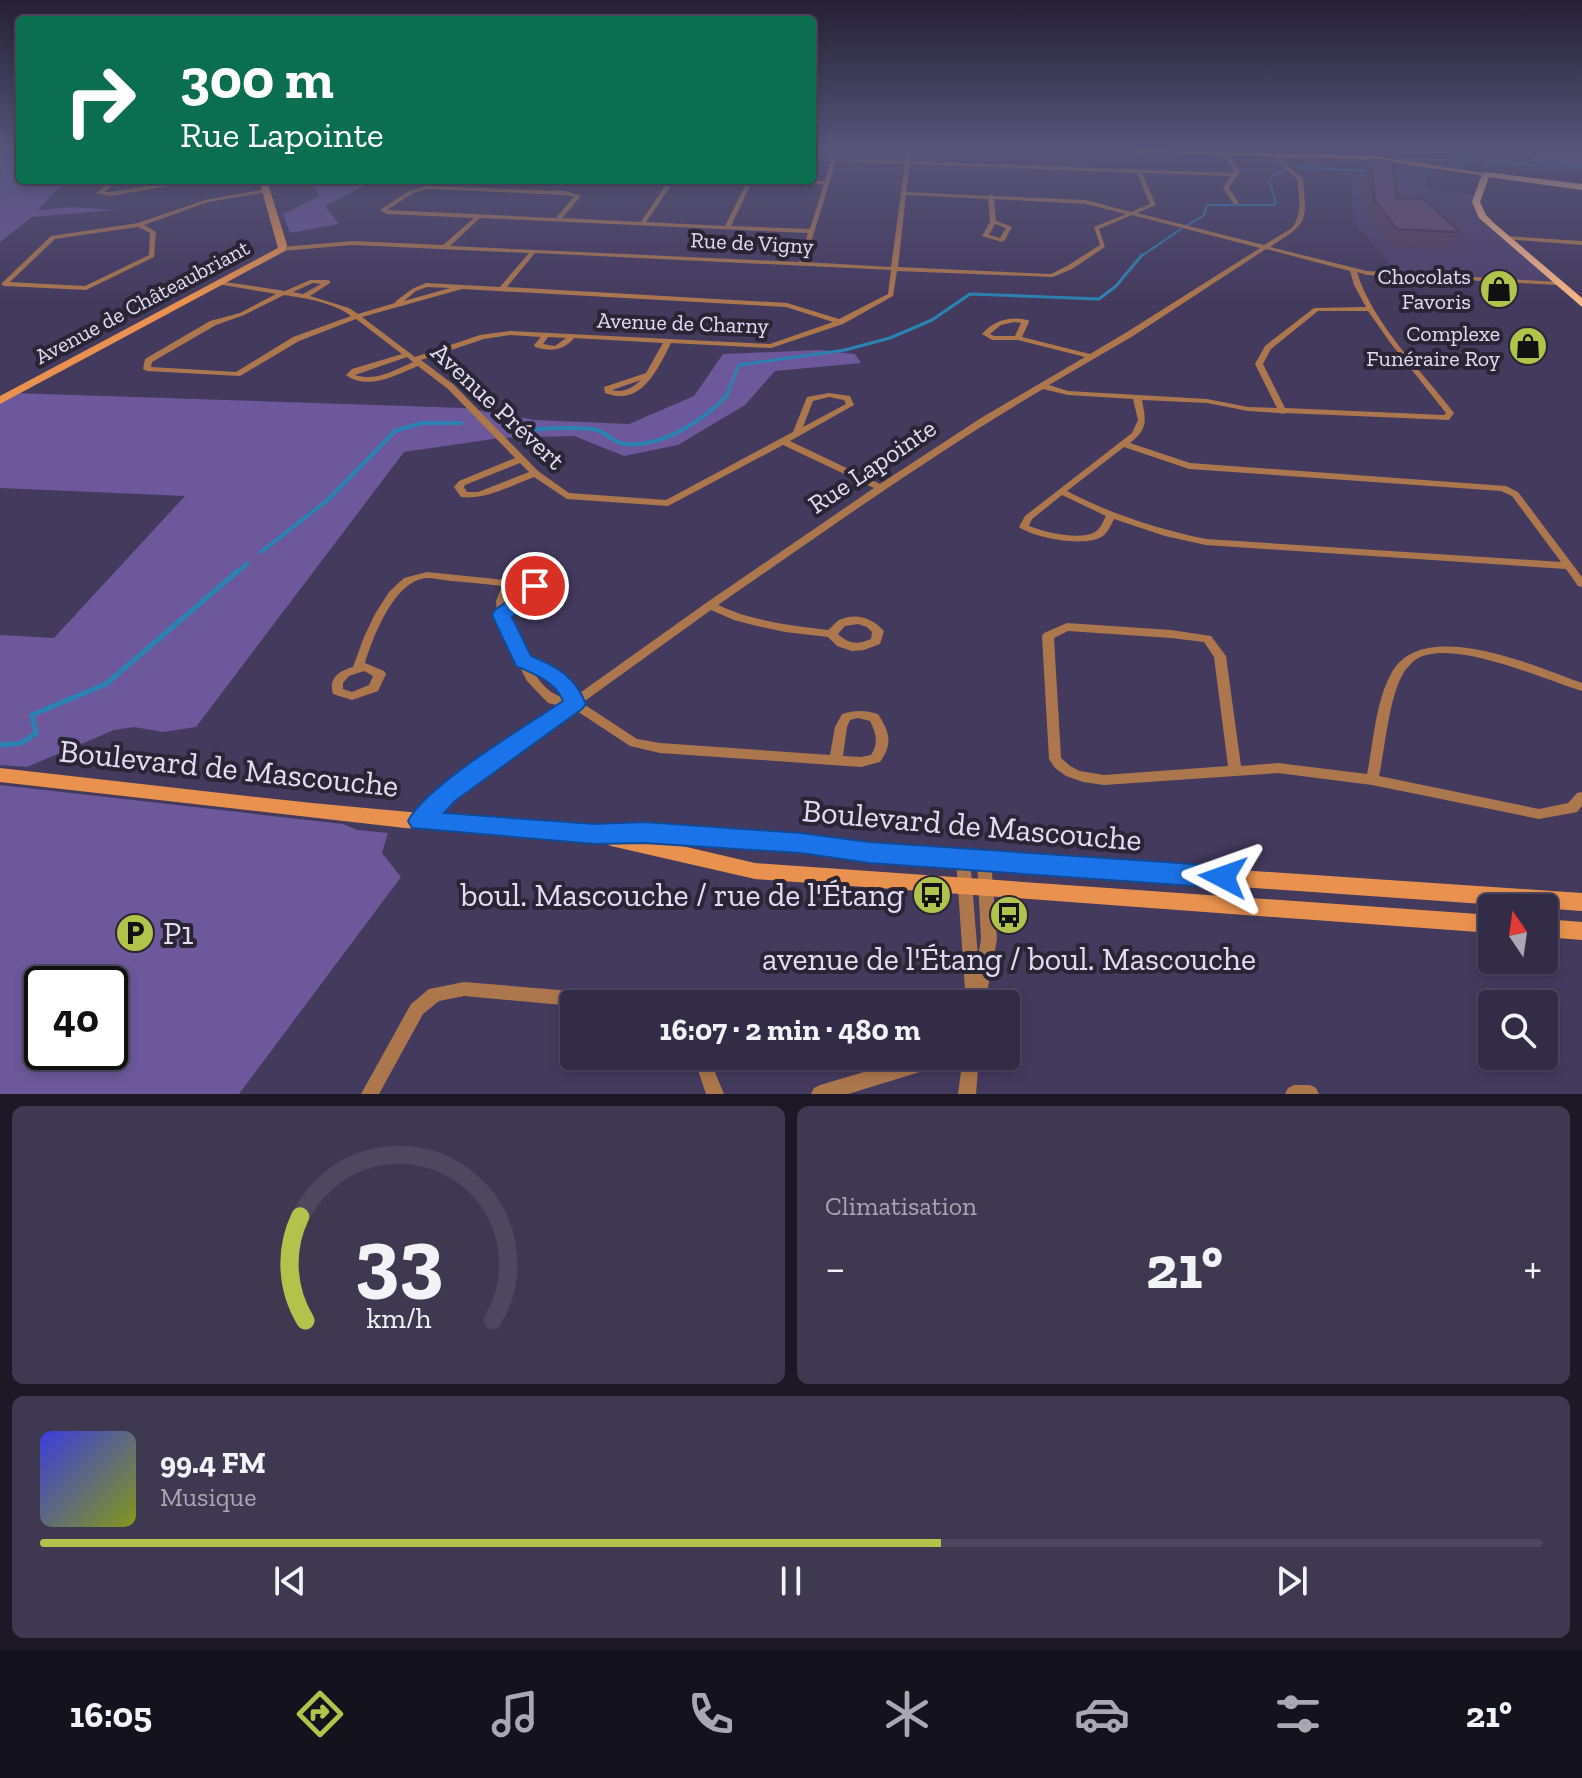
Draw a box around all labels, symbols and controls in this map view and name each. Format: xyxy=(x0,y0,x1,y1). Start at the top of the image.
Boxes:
text: 300 m xyxy=(180,45,334,112)
icon: right xyxy=(48,48,152,152)
text: Rue Lapointe xyxy=(180,113,384,156)
street label: Rue de Vigny xyxy=(690,226,815,260)
street label: Avenue de Châteaubriant xyxy=(30,234,255,370)
place label: Chocolats Favoris xyxy=(1377,263,1471,315)
shop icon: Chocolats Favoris xyxy=(1478,268,1520,310)
street label: Avenue de Charny xyxy=(597,307,770,340)
place label: Complexe Funéraire Roy xyxy=(1366,320,1501,372)
shop icon: Complexe Funéraire Roy xyxy=(1507,325,1549,367)
street label: Avenue Prévert xyxy=(424,336,572,476)
street label: Rue Lapointe xyxy=(802,412,942,520)
pin xyxy=(501,552,569,620)
icon: arrive xyxy=(513,564,557,608)
street label: Boulevard de Mascouche xyxy=(58,731,400,805)
street label: Boulevard de Mascouche xyxy=(801,791,1143,859)
position arrow xyxy=(1181,835,1265,919)
bus stop icon: boul. Mascouche / rue de l'Étang xyxy=(911,874,953,916)
place label: boul. Mascouche / rue de l'Étang xyxy=(459,876,904,914)
bus stop icon: avenue de l'Étang / boul. Mascouche xyxy=(988,894,1030,936)
north arrow xyxy=(1478,894,1558,974)
map controls xyxy=(1478,894,1558,1070)
parking icon: P1 xyxy=(114,912,156,954)
place label: P1 xyxy=(163,914,194,952)
place label: avenue de l'Étang / boul. Mascouche xyxy=(762,940,1256,978)
speed limit sign: 40 xyxy=(24,966,128,1070)
button: search xyxy=(1478,990,1558,1070)
text: 16:07 · 2 min · 480 m xyxy=(659,1012,921,1048)
text: Climatisation xyxy=(825,1190,977,1222)
text: 33 xyxy=(354,1208,443,1308)
text: 21° xyxy=(1146,1231,1223,1303)
text: − xyxy=(825,1241,846,1294)
text: + xyxy=(1523,1241,1542,1294)
text: km/h xyxy=(366,1301,431,1335)
text: 99.4 FM xyxy=(160,1445,266,1481)
text: Musique xyxy=(160,1481,256,1513)
icon: previous xyxy=(268,1559,312,1603)
icon: pause xyxy=(769,1559,813,1603)
icon: next xyxy=(1270,1559,1314,1603)
icon: directions xyxy=(292,1686,348,1742)
icon: music xyxy=(487,1686,543,1742)
icon: phone xyxy=(683,1686,739,1742)
icon: climate xyxy=(879,1686,935,1742)
icon: car xyxy=(1074,1686,1130,1742)
icon: filters xyxy=(1270,1686,1326,1742)
text: 16:05 xyxy=(70,1693,152,1736)
text: 21° xyxy=(1466,1693,1512,1736)

